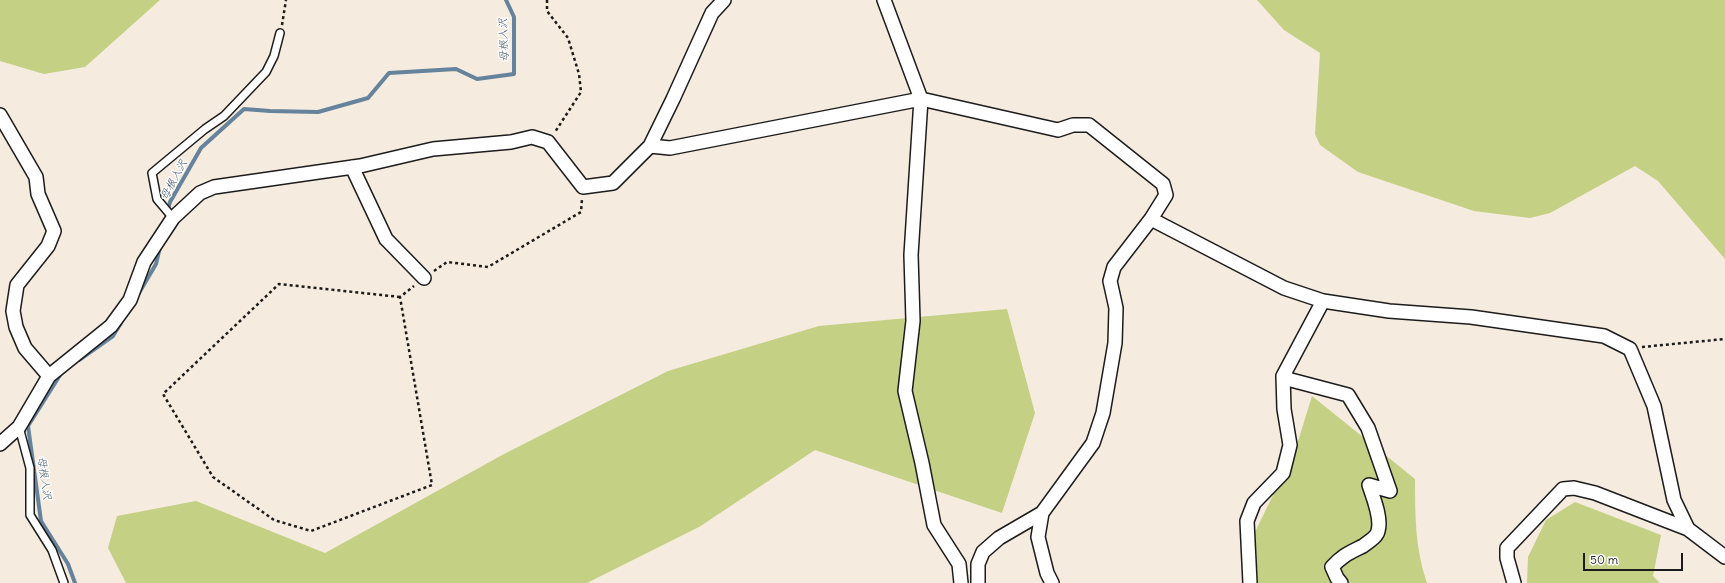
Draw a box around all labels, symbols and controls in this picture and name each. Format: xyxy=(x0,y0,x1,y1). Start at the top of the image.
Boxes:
water label: 母根入沢 xyxy=(497,18,511,62)
water label: 母根入沢 xyxy=(158,157,190,203)
water label: 母根入沢 xyxy=(34,455,54,501)
scale bar xyxy=(1585,545,1685,571)
text: 50 m xyxy=(1590,552,1618,567)

